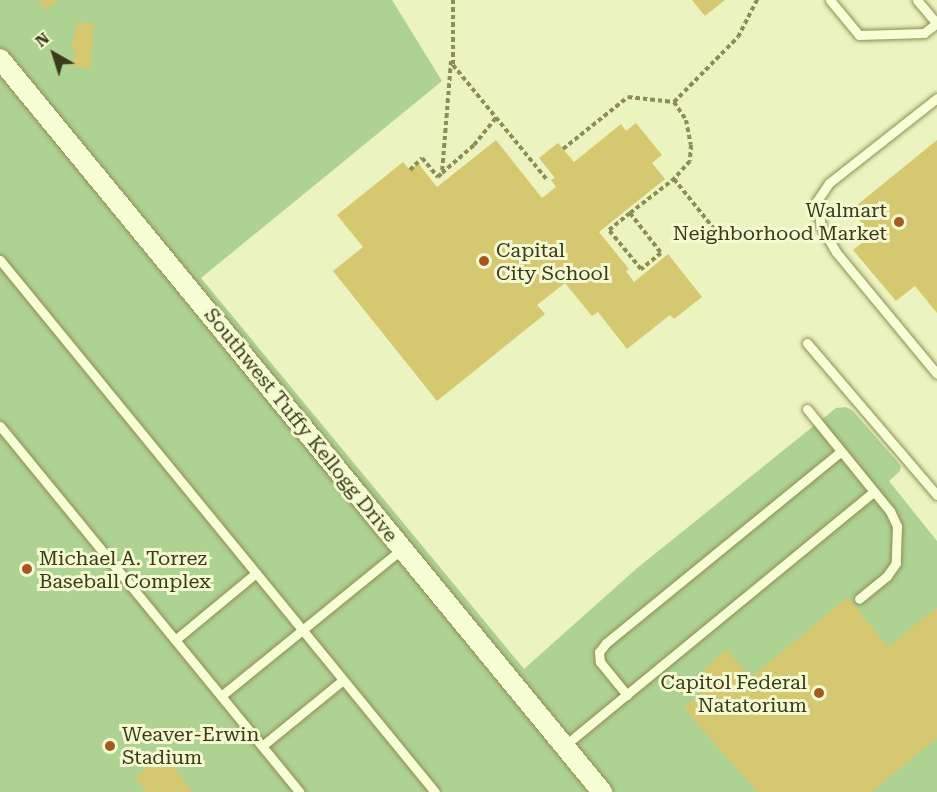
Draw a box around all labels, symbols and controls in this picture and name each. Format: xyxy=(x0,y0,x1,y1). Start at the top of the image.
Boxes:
north arrow xyxy=(24,24,84,84)
text: N xyxy=(32,28,53,51)
place label: Walmart Neighborhood Market xyxy=(673,198,887,245)
marker: Walmart Neighborhood Market xyxy=(892,215,906,229)
place label: Capital City School xyxy=(496,238,609,285)
marker: Capital City School xyxy=(477,254,491,268)
street label: Southwest Tuffy Kellogg Drive xyxy=(199,303,403,547)
place label: Michael A. Torrez Baseball Complex xyxy=(39,546,211,593)
marker: Michael A. Torrez Baseball Complex xyxy=(20,562,34,576)
place label: Capitol Federal Natatorium xyxy=(661,670,807,717)
marker: Capitol Federal Natatorium xyxy=(812,686,826,700)
place label: Weaver-Erwin Stadium xyxy=(122,722,259,769)
marker: Weaver-Erwin Stadium xyxy=(103,739,117,753)

